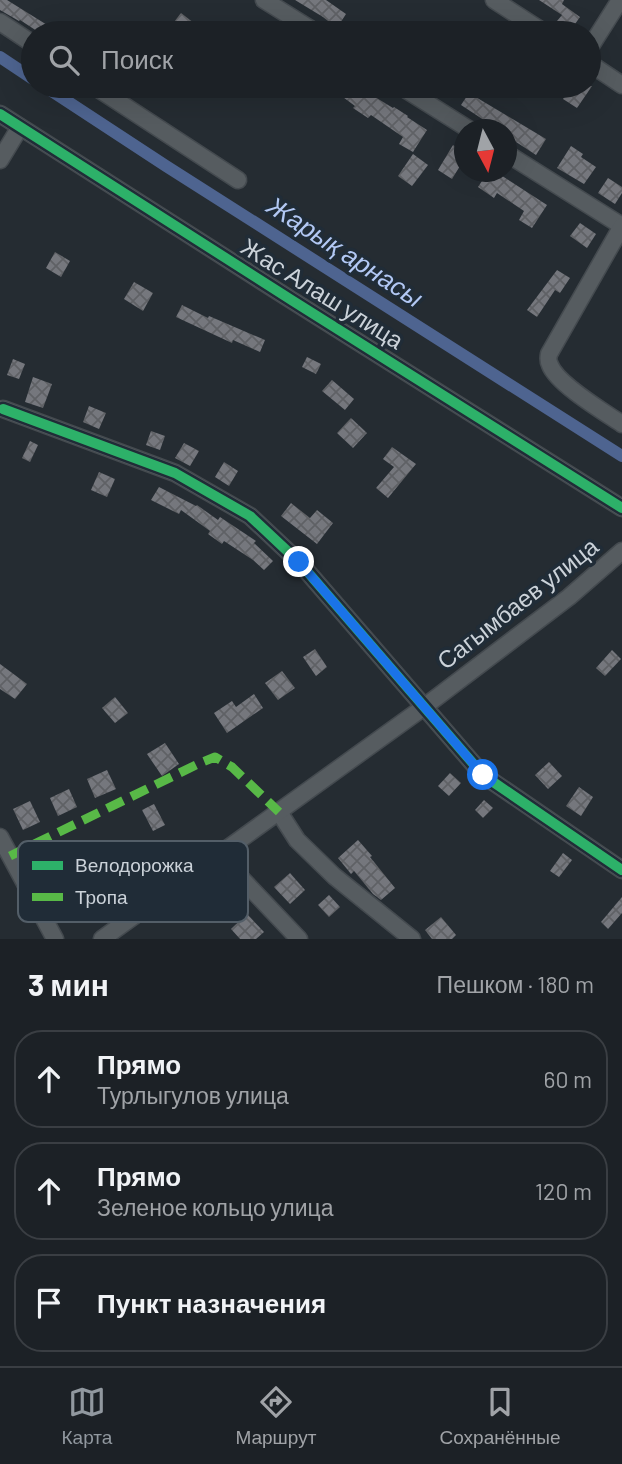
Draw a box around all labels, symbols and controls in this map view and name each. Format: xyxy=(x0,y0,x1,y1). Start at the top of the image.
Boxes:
search box xyxy=(21,21,601,98)
icon: search xyxy=(45,41,83,79)
text: Поиск xyxy=(101,43,173,74)
north arrow xyxy=(454,119,517,182)
water label: Жарық арнасы xyxy=(261,188,429,312)
street label: Жас Алаш улица xyxy=(236,231,410,355)
street label: Сагымбаев улица xyxy=(431,530,604,675)
route end xyxy=(283,546,314,577)
route start xyxy=(467,759,498,790)
legend xyxy=(18,841,248,922)
text: Велодорожка xyxy=(75,853,194,876)
text: Тропа xyxy=(75,885,128,908)
text: 3 мин xyxy=(28,966,109,1002)
text: Пешком · 180 m xyxy=(437,970,594,998)
text: Прямо xyxy=(97,1048,181,1079)
icon: ahead xyxy=(30,1060,68,1098)
text: 60 m xyxy=(544,1065,592,1093)
text: Турлыгулов улица xyxy=(97,1081,289,1109)
text: Прямо xyxy=(97,1160,181,1191)
icon: ahead xyxy=(30,1172,68,1210)
text: 120 m xyxy=(535,1177,592,1205)
text: Зеленое кольцо улица xyxy=(97,1193,334,1221)
icon: arrive xyxy=(30,1284,68,1322)
text: Пункт назначения xyxy=(97,1287,326,1318)
tab: Карта xyxy=(62,1383,112,1449)
tab: Маршрут xyxy=(235,1383,316,1449)
tab: Сохранённые xyxy=(439,1383,560,1449)

